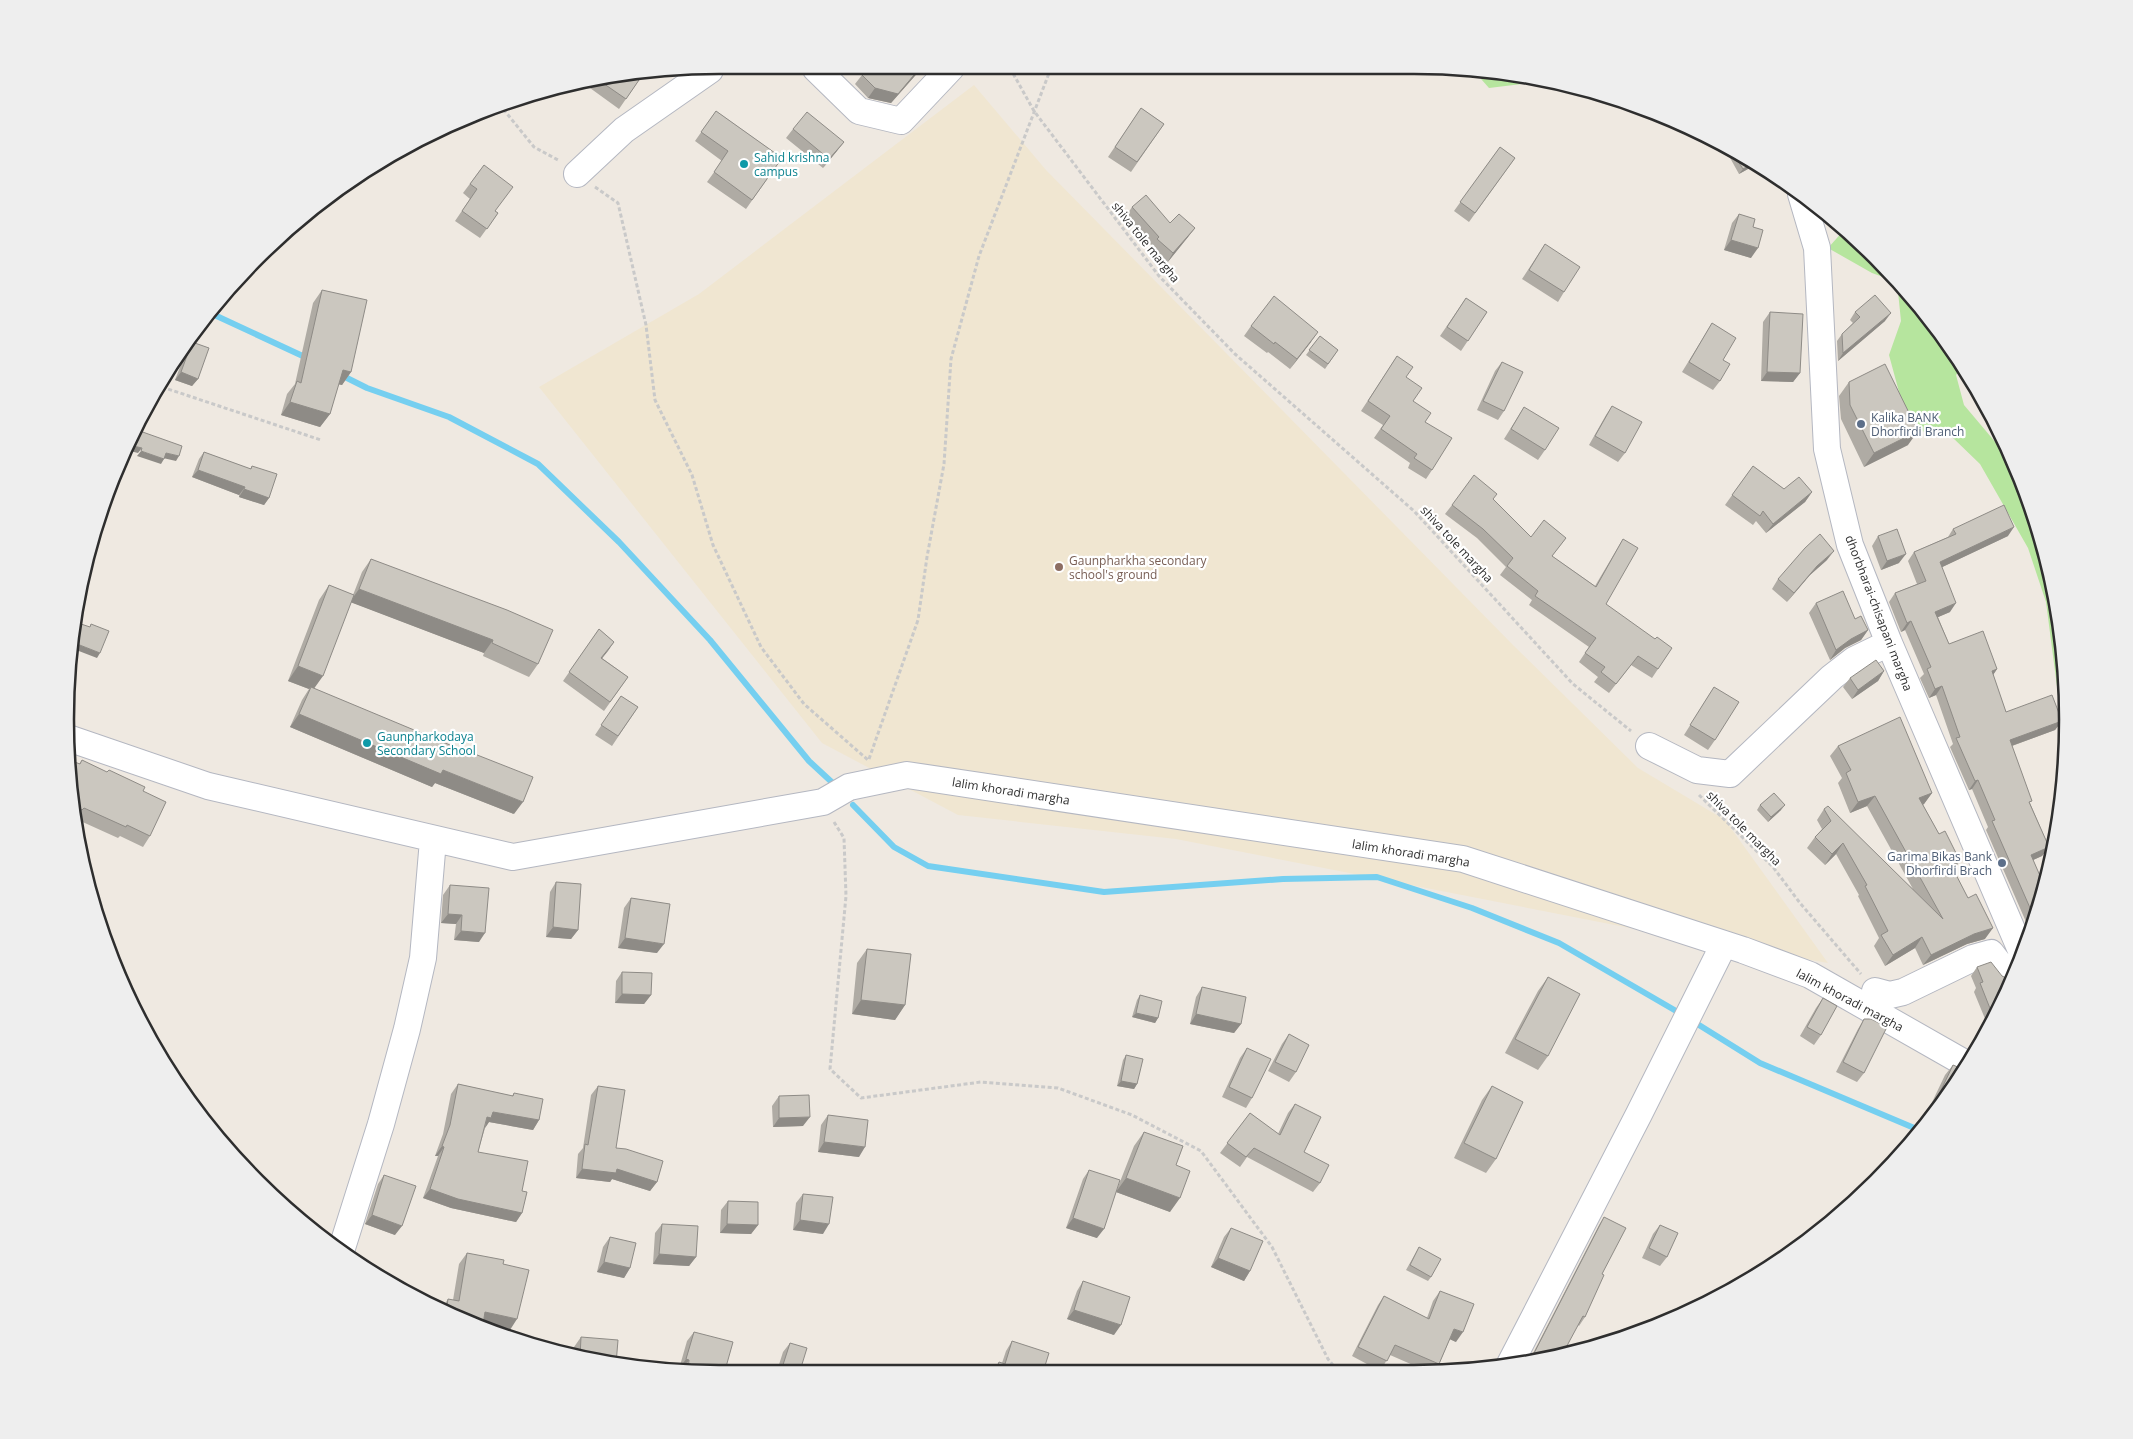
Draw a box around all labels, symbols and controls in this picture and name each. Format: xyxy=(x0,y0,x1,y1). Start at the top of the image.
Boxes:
place label: Sahid krishna campus xyxy=(754,149,829,180)
marker: Sahid krishna campus xyxy=(738,158,750,170)
street label: shiva tole margha xyxy=(1108,198,1184,286)
place label: Kalika BANK Dhorfirdi Branch xyxy=(1871,409,1964,440)
marker: Kalika BANK Dhorfirdi Branch xyxy=(1855,418,1867,430)
street label: shiva tole margha xyxy=(1417,502,1497,586)
street label: dhorbharai-chisapani margha xyxy=(1841,533,1917,693)
place label: Gaunpharkha secondary school's ground xyxy=(1069,552,1208,583)
marker: Gaunpharkha secondary school's ground xyxy=(1053,561,1065,573)
place label: Gaunpharkodaya Secondary School xyxy=(377,728,476,759)
marker: Gaunpharkodaya Secondary School xyxy=(361,737,373,749)
street label: lalim khoradi margha xyxy=(951,773,1071,809)
street label: shiva tole margha xyxy=(1703,787,1785,869)
street label: lalim khoradi margha xyxy=(1351,835,1471,871)
place label: Garima Bikas Bank Dhorfirdi Brach xyxy=(1887,848,1993,879)
marker: Garima Bikas Bank Dhorfirdi Brach xyxy=(1996,857,2008,869)
street label: lalim khoradi margha xyxy=(1793,965,1907,1035)

